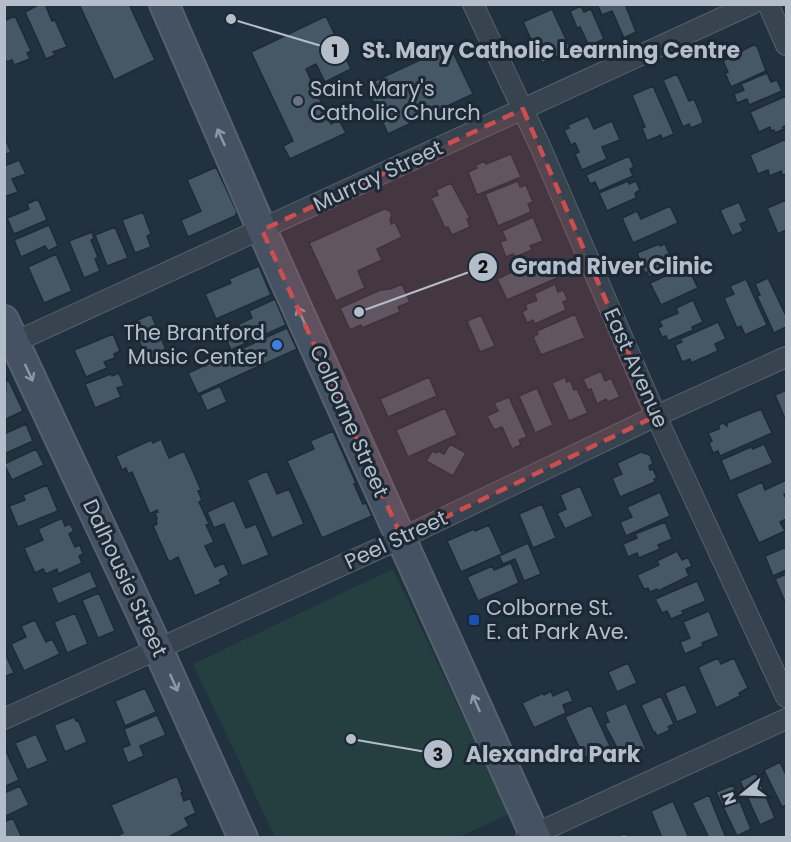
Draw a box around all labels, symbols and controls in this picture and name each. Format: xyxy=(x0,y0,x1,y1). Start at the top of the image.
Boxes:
callout: St. Mary Catholic Learning Centre xyxy=(320,30,752,70)
text: St. Mary Catholic Learning Centre xyxy=(362,35,740,66)
text: 1 xyxy=(332,38,338,63)
place label: Saint Mary's Catholic Church xyxy=(310,74,481,127)
marker: Saint Mary's Catholic Church xyxy=(291,94,305,108)
one-way arrow xyxy=(215,128,227,146)
street label: Murray Street xyxy=(308,133,447,218)
callout: Grand River Clinic xyxy=(468,247,725,287)
text: Grand River Clinic xyxy=(511,251,713,282)
text: 2 xyxy=(478,254,488,279)
street label: East Avenue xyxy=(597,303,676,432)
one-way arrow xyxy=(294,306,305,324)
place label: The Brantford Music Center xyxy=(123,318,265,371)
marker: The Brantford Music Center xyxy=(270,338,284,352)
street label: Colborne Street xyxy=(303,340,396,502)
one-way arrow xyxy=(24,363,36,381)
street label: Dalhousie Street xyxy=(76,494,175,661)
street label: Peel Street xyxy=(340,503,452,576)
place label: Colborne St. E. at Park Ave. xyxy=(486,593,628,646)
marker: Colborne St. E. at Park Ave. xyxy=(467,613,481,627)
one-way arrow xyxy=(169,674,180,692)
one-way arrow xyxy=(470,695,481,713)
callout: Alexandra Park xyxy=(423,734,652,774)
text: Alexandra Park xyxy=(466,739,641,770)
text: 3 xyxy=(433,742,443,767)
north arrow xyxy=(713,764,773,824)
text: N xyxy=(716,789,742,808)

